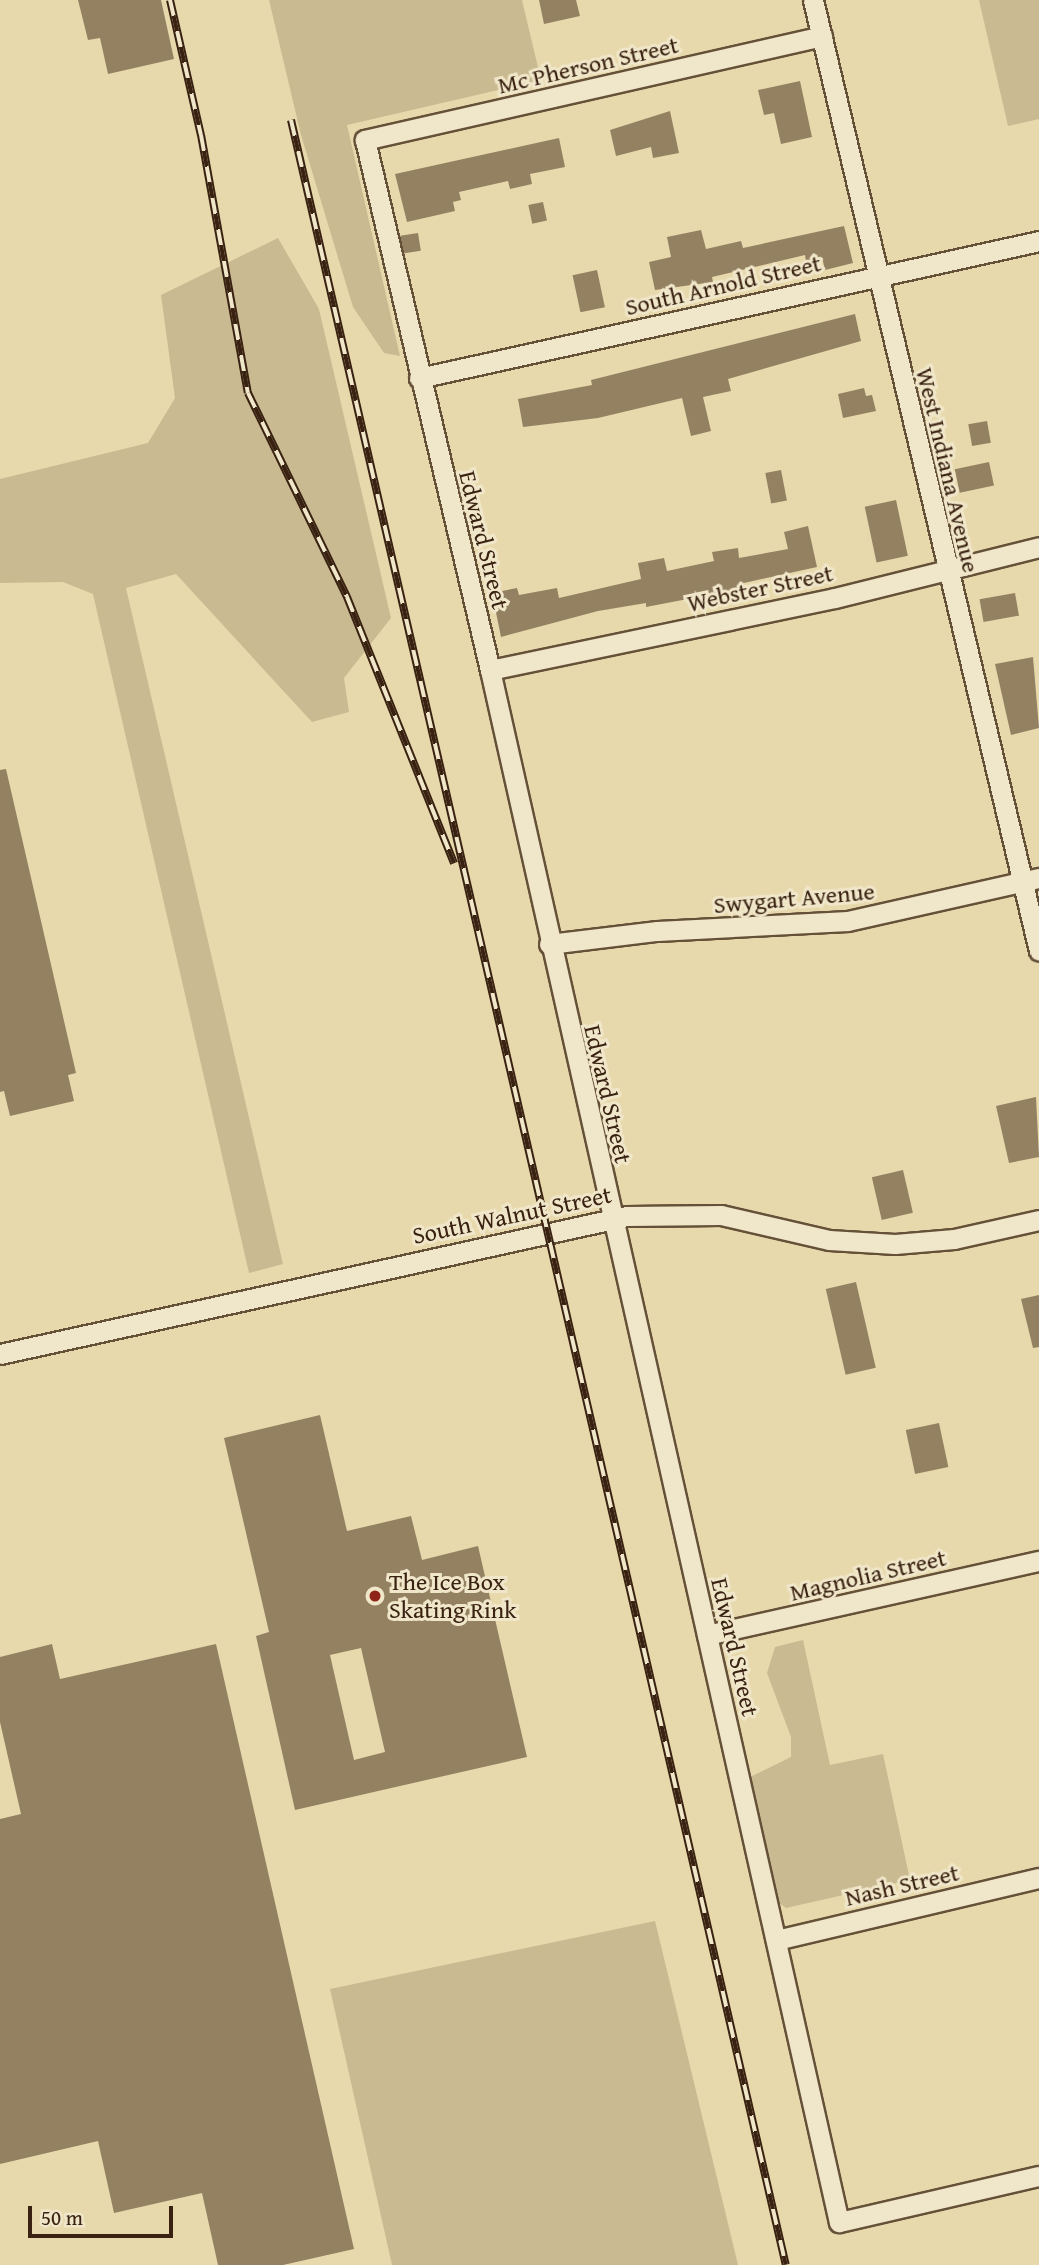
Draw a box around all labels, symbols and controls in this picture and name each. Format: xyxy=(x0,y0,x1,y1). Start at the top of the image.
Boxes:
street label: Mc Pherson Street xyxy=(495,30,681,100)
street label: South Arnold Street xyxy=(622,248,824,322)
street label: West Indiana Avenue xyxy=(910,365,986,575)
street label: Edward Street xyxy=(453,468,515,612)
street label: Webster Street xyxy=(684,558,836,618)
street label: Swygart Avenue xyxy=(712,877,876,919)
street label: Edward Street xyxy=(578,1022,638,1166)
street label: South Walnut Street xyxy=(410,1180,614,1250)
street label: Magnolia Street xyxy=(787,1543,949,1607)
place label: The Ice Box Skating Rink xyxy=(389,1568,516,1624)
street label: Edward Street xyxy=(705,1575,765,1719)
marker: The Ice Box Skating Rink xyxy=(367,1588,383,1604)
street label: Nash Street xyxy=(842,1858,962,1912)
scale bar xyxy=(32,2192,177,2236)
text: 50 m xyxy=(41,2202,83,2233)

